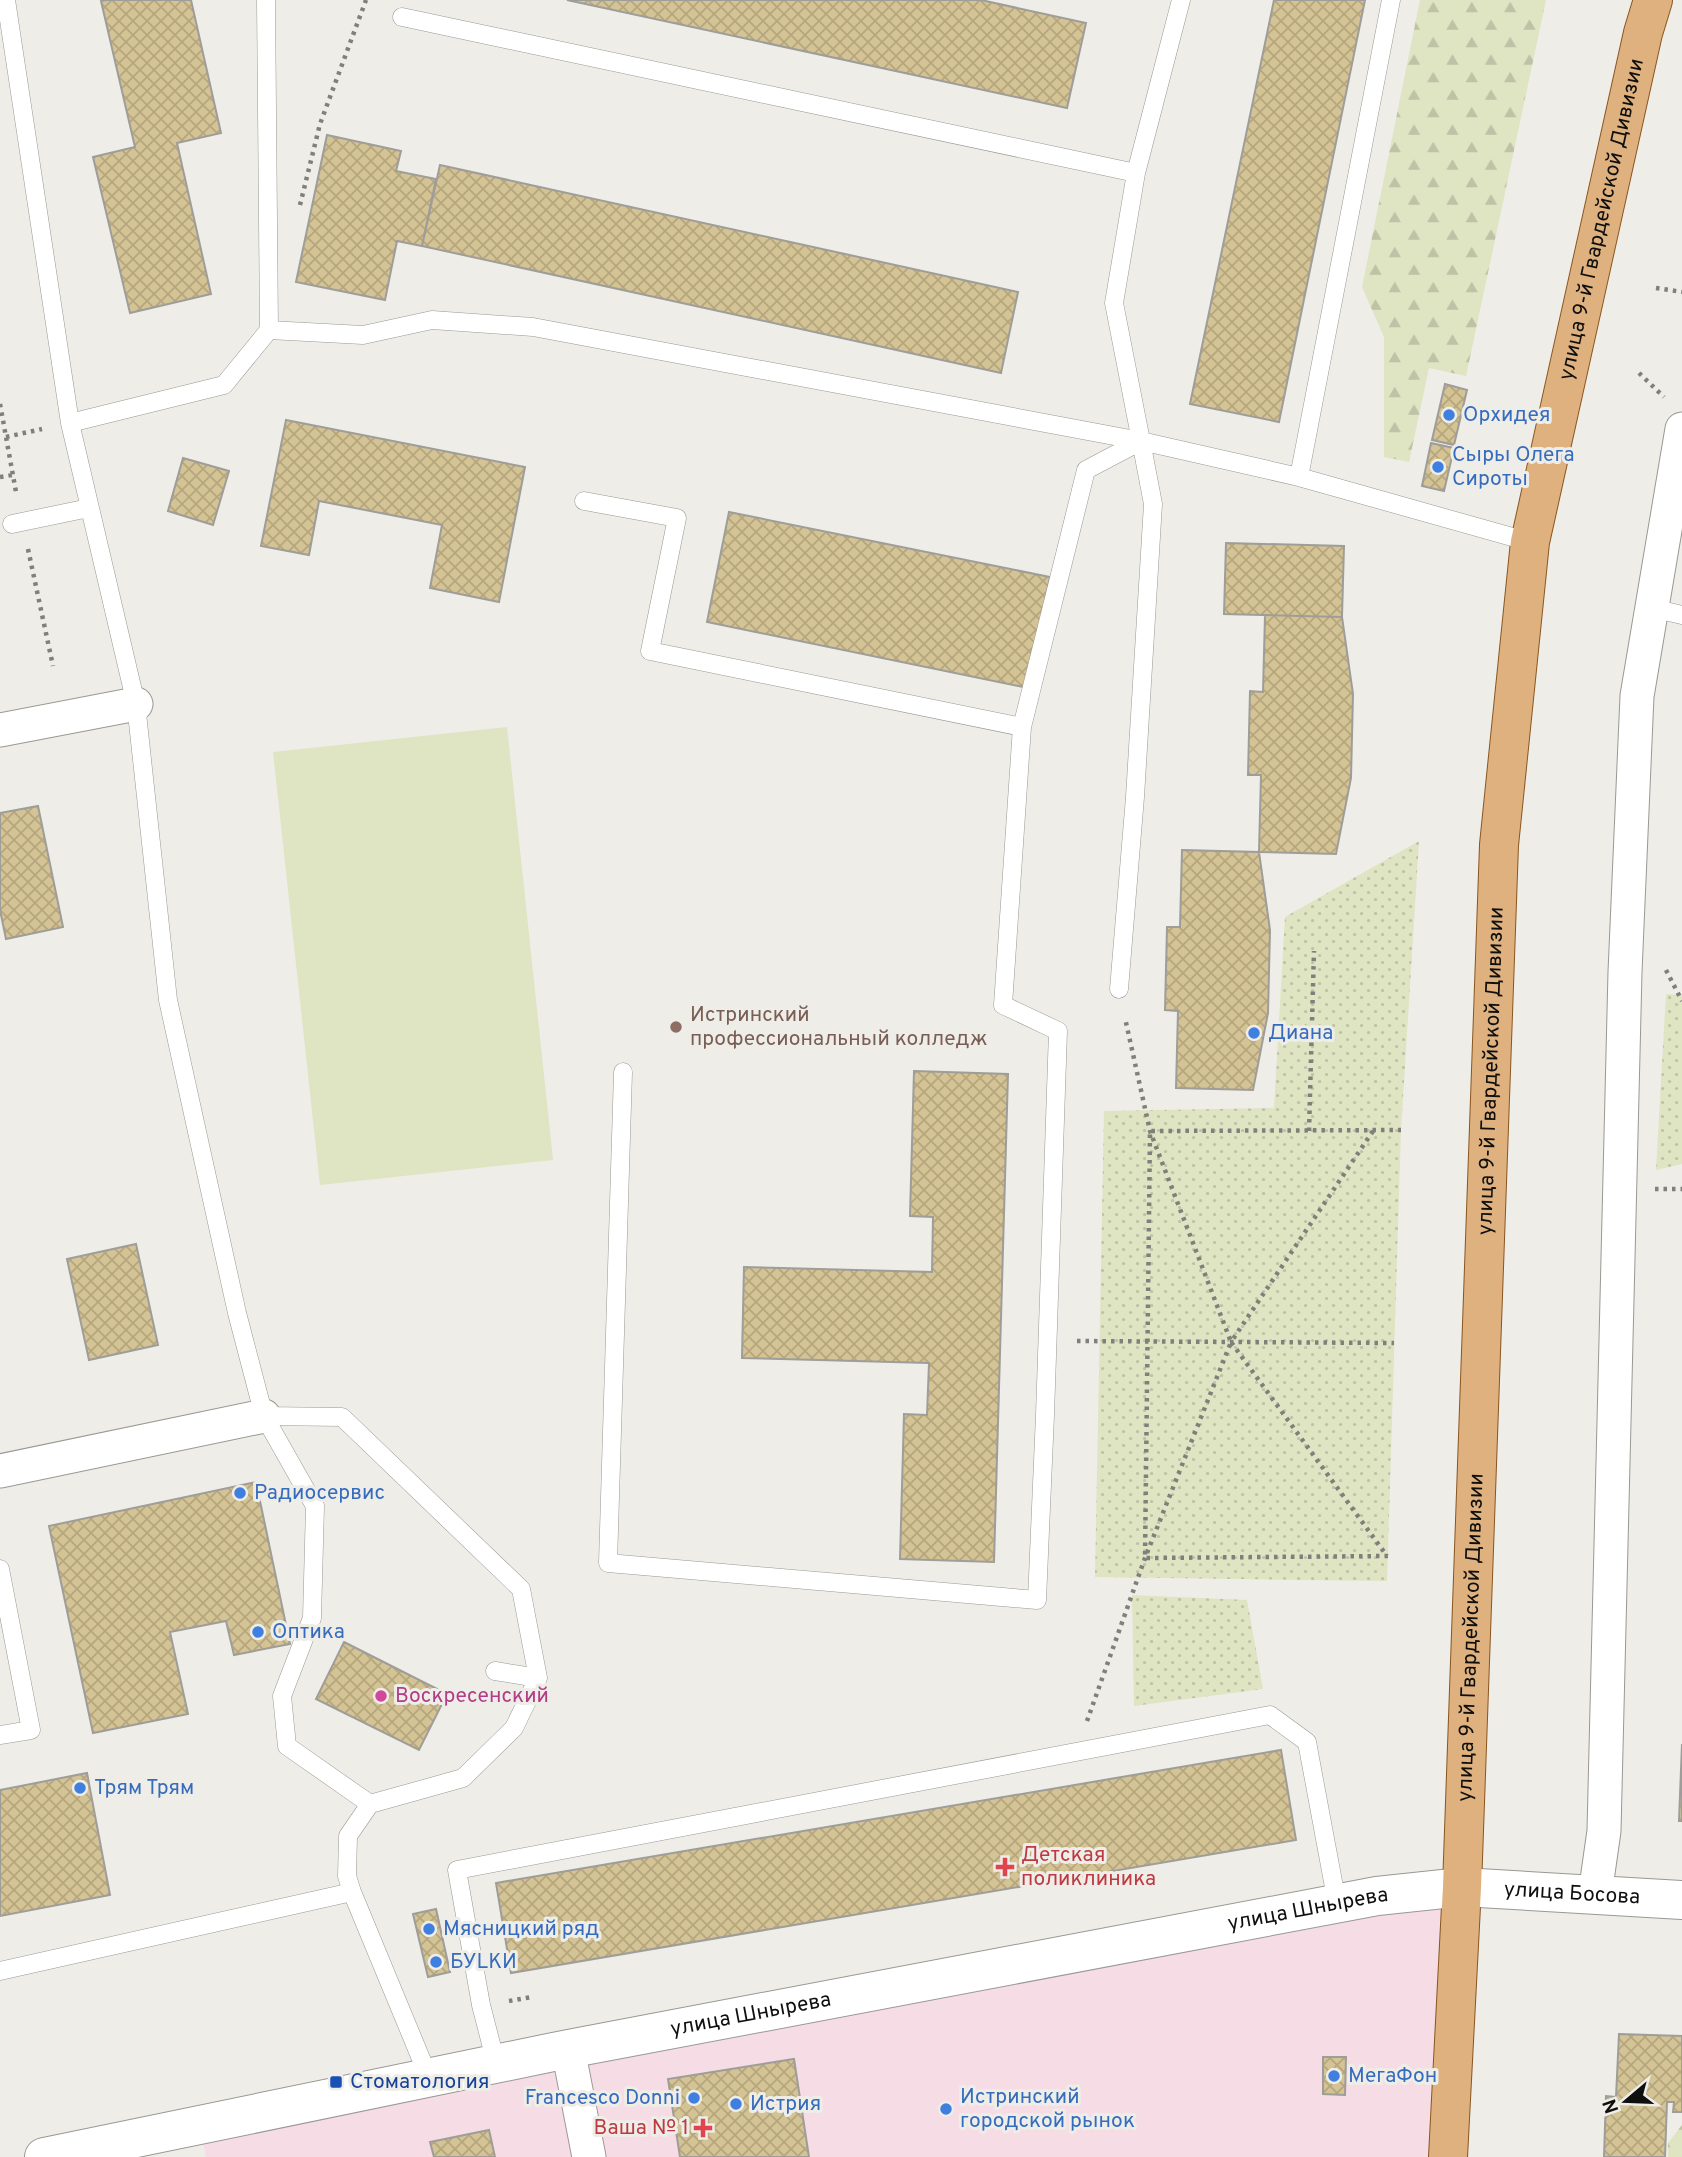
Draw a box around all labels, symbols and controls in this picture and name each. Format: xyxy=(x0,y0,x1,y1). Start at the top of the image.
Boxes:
street label: улица 9-й Гвардейской Дивизии xyxy=(1553,56,1650,383)
place label: Орхидея xyxy=(1463,402,1550,429)
marker: Орхидея xyxy=(1441,407,1457,423)
place label: Сыры Олега Сироты xyxy=(1452,442,1575,493)
marker: Сыры Олега Сироты xyxy=(1430,459,1446,475)
street label: улица 9-й Гвардейской Дивизии xyxy=(1472,906,1510,1236)
place label: Истринский профессиональный колледж xyxy=(690,1002,988,1053)
marker: Истринский профессиональный колледж xyxy=(668,1019,684,1035)
place label: Диана xyxy=(1268,1020,1333,1047)
marker: Диана xyxy=(1246,1025,1262,1041)
street label: улица 9-й Гвардейской Дивизии xyxy=(1452,1473,1490,1802)
place label: Радиосервис xyxy=(254,1480,385,1507)
marker: Радиосервис xyxy=(232,1485,248,1501)
place label: Оптика xyxy=(272,1619,345,1646)
marker: Оптика xyxy=(250,1624,266,1640)
place label: Воскресенский xyxy=(395,1683,549,1710)
marker: Воскресенский xyxy=(373,1688,389,1704)
place label: Трям Трям xyxy=(94,1775,194,1802)
marker: Трям Трям xyxy=(72,1780,88,1796)
place label: Детская поликлиника xyxy=(1021,1842,1156,1893)
marker: Детская поликлиника xyxy=(995,1857,1015,1877)
street label: улица Босова xyxy=(1503,1876,1641,1911)
street label: улица Шнырева xyxy=(1225,1881,1389,1937)
place label: Мясницкий ряд xyxy=(443,1916,599,1943)
marker: Мясницкий ряд xyxy=(421,1921,437,1937)
place label: БУLКИ xyxy=(450,1949,517,1976)
marker: БУLКИ xyxy=(428,1954,444,1970)
street label: улица Шнырева xyxy=(668,1986,833,2043)
place label: МегаФон xyxy=(1348,2063,1437,2090)
north arrow xyxy=(1591,2066,1661,2136)
marker: МегаФон xyxy=(1326,2068,1342,2084)
place label: Стоматология xyxy=(350,2069,489,2096)
marker: Стоматология xyxy=(328,2074,344,2090)
place label: Истринский городской рынок xyxy=(960,2084,1135,2135)
place label: Francesco Donni xyxy=(525,2085,680,2112)
marker: Francesco Donni xyxy=(686,2090,702,2106)
place label: Истрия xyxy=(750,2091,821,2118)
marker: Истрия xyxy=(728,2096,744,2112)
text: N xyxy=(1598,2096,1625,2116)
marker: Истринский городской рынок xyxy=(938,2101,954,2117)
place label: Ваша № 1 xyxy=(594,2115,689,2142)
marker: Ваша № 1 xyxy=(695,2120,711,2136)

